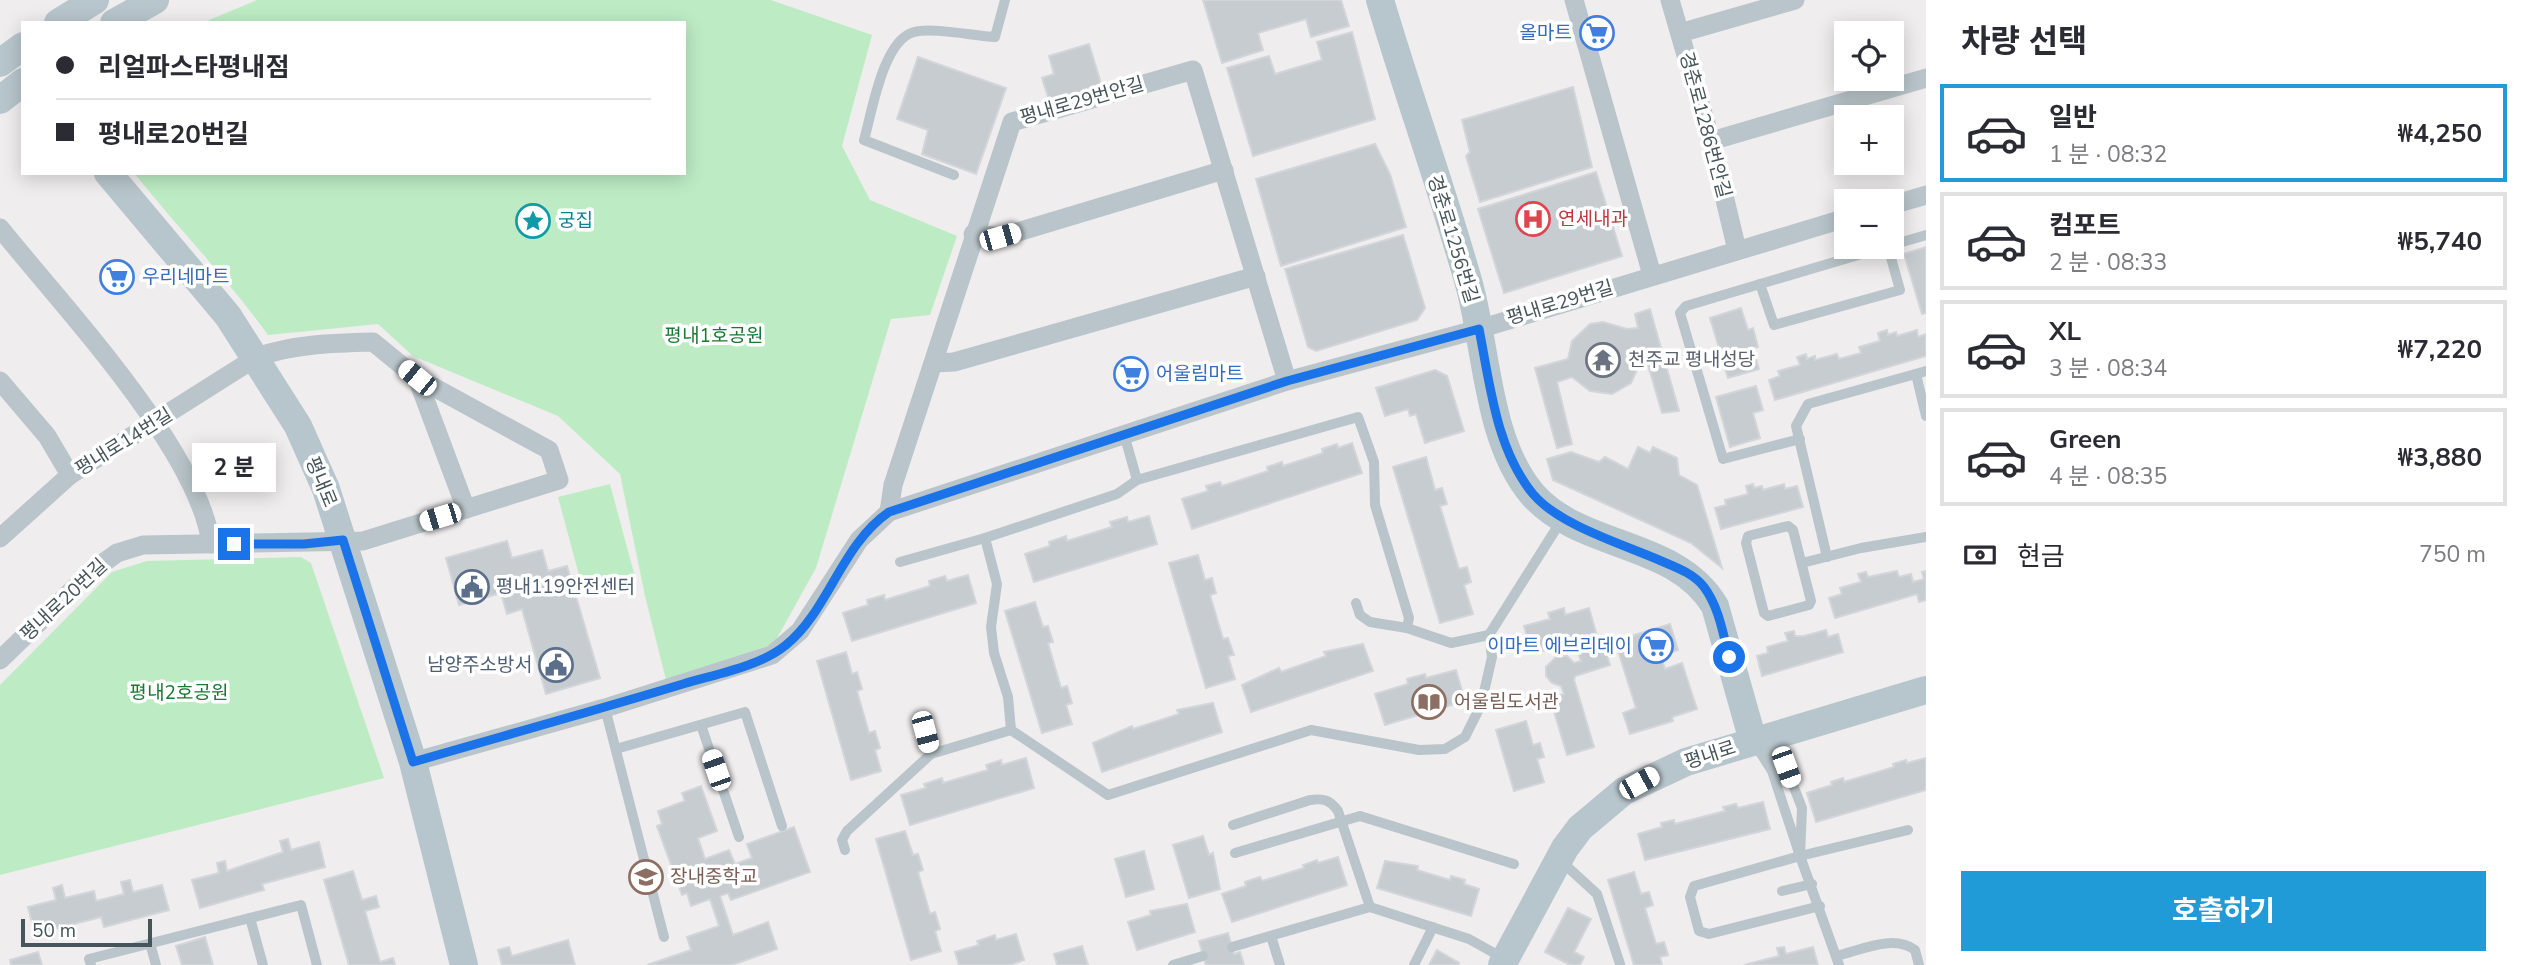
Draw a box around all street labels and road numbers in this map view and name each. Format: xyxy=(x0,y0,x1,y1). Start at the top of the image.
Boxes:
street label: 경춘로1286번안길 xyxy=(1673,49,1737,201)
street label: 평내로29번안길 xyxy=(1017,71,1147,131)
street label: 경춘로1256번길 xyxy=(1421,172,1485,306)
street label: 평내로29번길 xyxy=(1504,274,1616,332)
street label: 평내로14번길 xyxy=(70,402,178,482)
street label: 평내로 xyxy=(299,453,343,511)
street label: 평내로20번길 xyxy=(15,553,113,647)
street label: 평내로 xyxy=(1681,735,1739,775)

